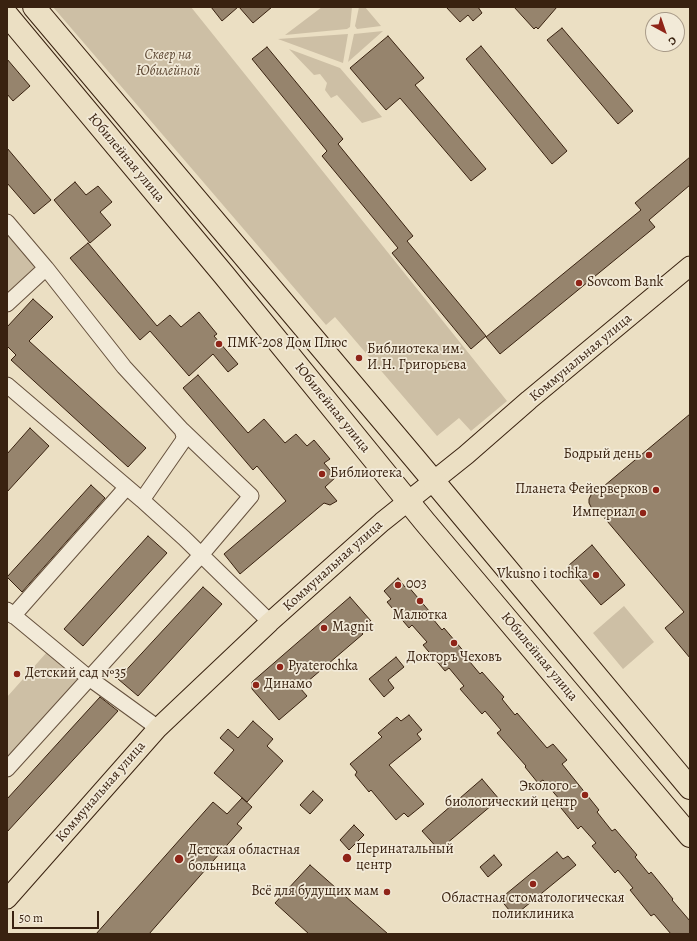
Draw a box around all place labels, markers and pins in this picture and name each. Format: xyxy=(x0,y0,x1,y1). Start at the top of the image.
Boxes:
place label: Sovcom Bank xyxy=(587,275,664,291)
marker: Sovcom Bank xyxy=(574,278,584,288)
place label: ПМК-208 Дом Плюс xyxy=(227,336,347,352)
marker: ПМК-208 Дом Плюс xyxy=(214,339,224,349)
place label: Библиотека им. И.Н. Григорьева xyxy=(367,342,466,374)
marker: Библиотека им. И.Н. Григорьева xyxy=(354,353,364,363)
place label: Бодрый день xyxy=(563,447,641,463)
marker: Бодрый день xyxy=(644,450,654,460)
place label: Библиотека xyxy=(330,466,402,482)
marker: Библиотека xyxy=(317,469,327,479)
place label: Планета Фейерверков xyxy=(515,482,648,498)
marker: Планета Фейерверков xyxy=(651,485,661,495)
place label: Империал xyxy=(572,505,635,521)
marker: Империал xyxy=(638,508,648,518)
place label: Vkusno i tochka xyxy=(497,567,588,583)
marker: Vkusno i tochka xyxy=(591,570,601,580)
place label: 003 xyxy=(406,577,427,593)
marker: 003 xyxy=(393,580,403,590)
marker: Малютка xyxy=(415,596,425,606)
place label: Малютка xyxy=(392,608,448,624)
place label: Magnit xyxy=(332,620,373,636)
marker: Magnit xyxy=(319,623,329,633)
marker: Докторъ Чеховъ xyxy=(449,638,459,648)
place label: Докторъ Чеховъ xyxy=(406,650,502,666)
place label: Pyaterochka xyxy=(288,659,358,675)
marker: Pyaterochka xyxy=(275,662,285,672)
place label: Детский сад №35 xyxy=(25,666,126,682)
marker: Детский сад №35 xyxy=(12,669,22,679)
place label: Динамо xyxy=(264,677,312,693)
marker: Динамо xyxy=(251,680,261,690)
place label: Эколого - биологический центр xyxy=(445,779,577,812)
marker: Эколого - биологический центр xyxy=(580,790,590,800)
place label: Перинатальный центр xyxy=(356,842,454,874)
place label: Детская областная больница xyxy=(188,843,300,876)
marker: Перинатальный центр xyxy=(341,852,353,864)
marker: Детская областная больница xyxy=(173,853,185,865)
marker: Областная стоматологическая поликлиника xyxy=(528,879,538,889)
place label: Всё для будущих мам xyxy=(251,884,379,900)
marker: Всё для будущих мам xyxy=(382,887,392,897)
place label: Областная стоматологическая поликлиника xyxy=(442,891,624,924)

